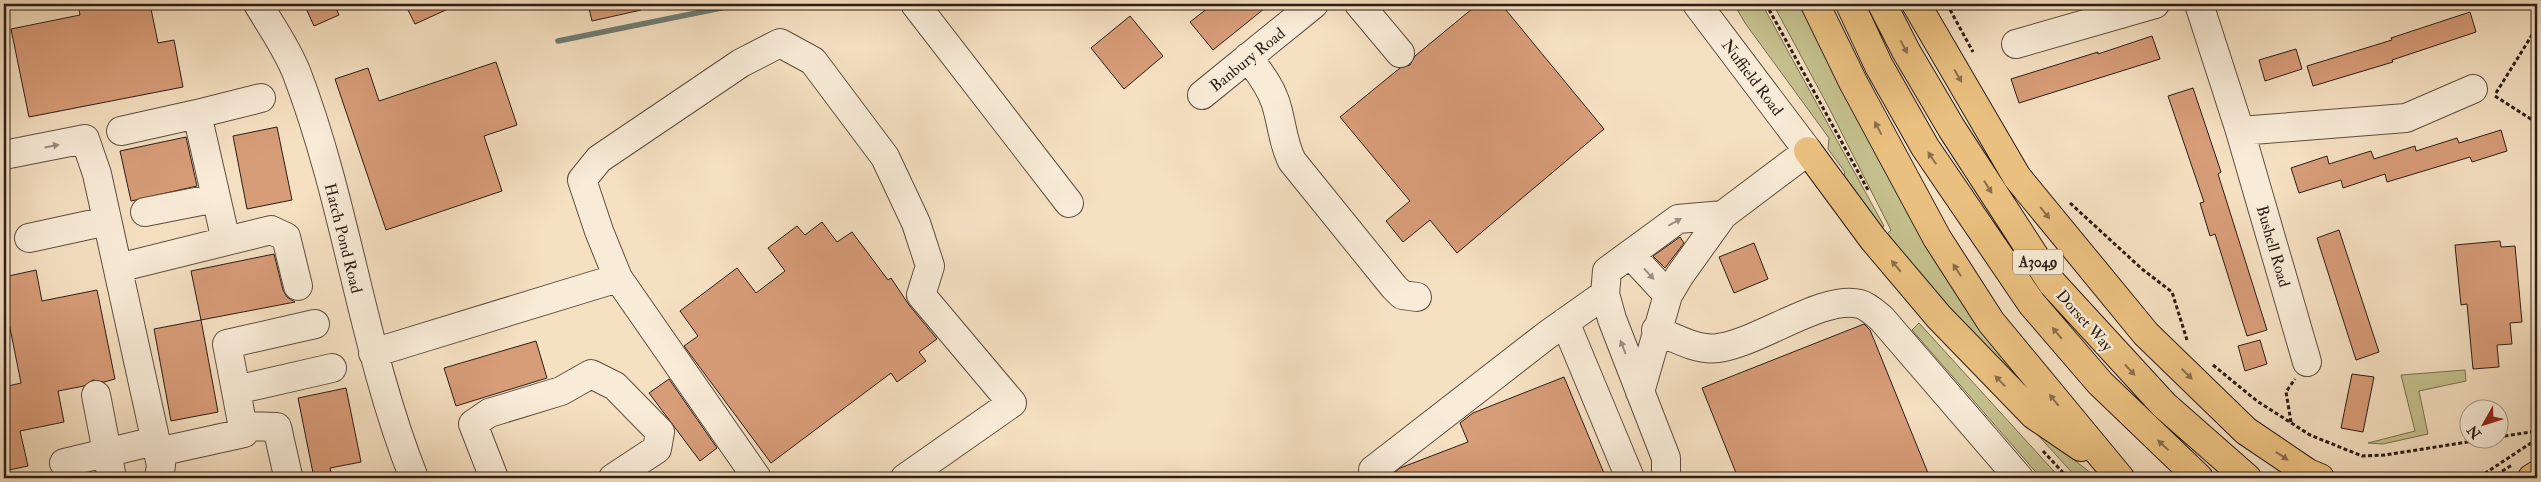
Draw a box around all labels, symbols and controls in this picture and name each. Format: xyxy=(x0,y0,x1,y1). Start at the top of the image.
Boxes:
street label: Banbury Road xyxy=(1206,23,1289,96)
street label: Nuffield Road xyxy=(1717,35,1788,120)
one-way arrow xyxy=(1900,40,1908,54)
one-way arrow xyxy=(1953,70,1962,83)
one-way arrow xyxy=(1874,120,1882,135)
one-way arrow xyxy=(44,141,60,149)
one-way arrow xyxy=(1927,151,1937,165)
one-way arrow xyxy=(1983,180,1993,193)
street label: Hatch Pond Road xyxy=(320,181,366,295)
street label: Bushell Road xyxy=(2252,203,2294,290)
one-way arrow xyxy=(2040,206,2051,219)
one-way arrow xyxy=(1668,218,1682,227)
road number: A3049 xyxy=(2013,250,2063,274)
one-way arrow xyxy=(1891,260,1902,273)
one-way arrow xyxy=(1952,263,1962,276)
one-way arrow xyxy=(1643,268,1655,280)
street label: Dorset Way xyxy=(2051,286,2118,356)
one-way arrow xyxy=(2051,327,2062,340)
one-way arrow xyxy=(1618,340,1626,354)
one-way arrow xyxy=(2124,363,2136,375)
one-way arrow xyxy=(2181,368,2193,380)
one-way arrow xyxy=(1994,375,2006,387)
one-way arrow xyxy=(2048,393,2059,406)
north arrow xyxy=(2458,400,2508,450)
text: N xyxy=(2463,421,2485,443)
one-way arrow xyxy=(2157,439,2169,451)
one-way arrow xyxy=(2276,451,2289,461)

